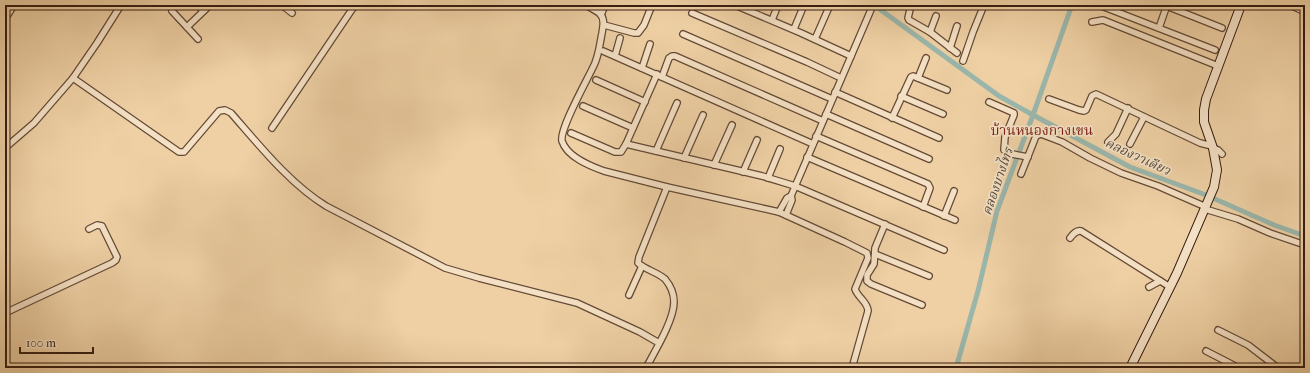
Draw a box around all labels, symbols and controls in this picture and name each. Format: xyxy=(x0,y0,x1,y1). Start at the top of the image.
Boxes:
district label: บ้านหนองกางเขน xyxy=(991,122,1093,139)
water label: คลองวาเดียว xyxy=(1103,135,1174,179)
water label: คลองบางไทร xyxy=(977,143,1017,217)
scale bar xyxy=(20,329,93,355)
text: 100 m xyxy=(26,336,56,350)

